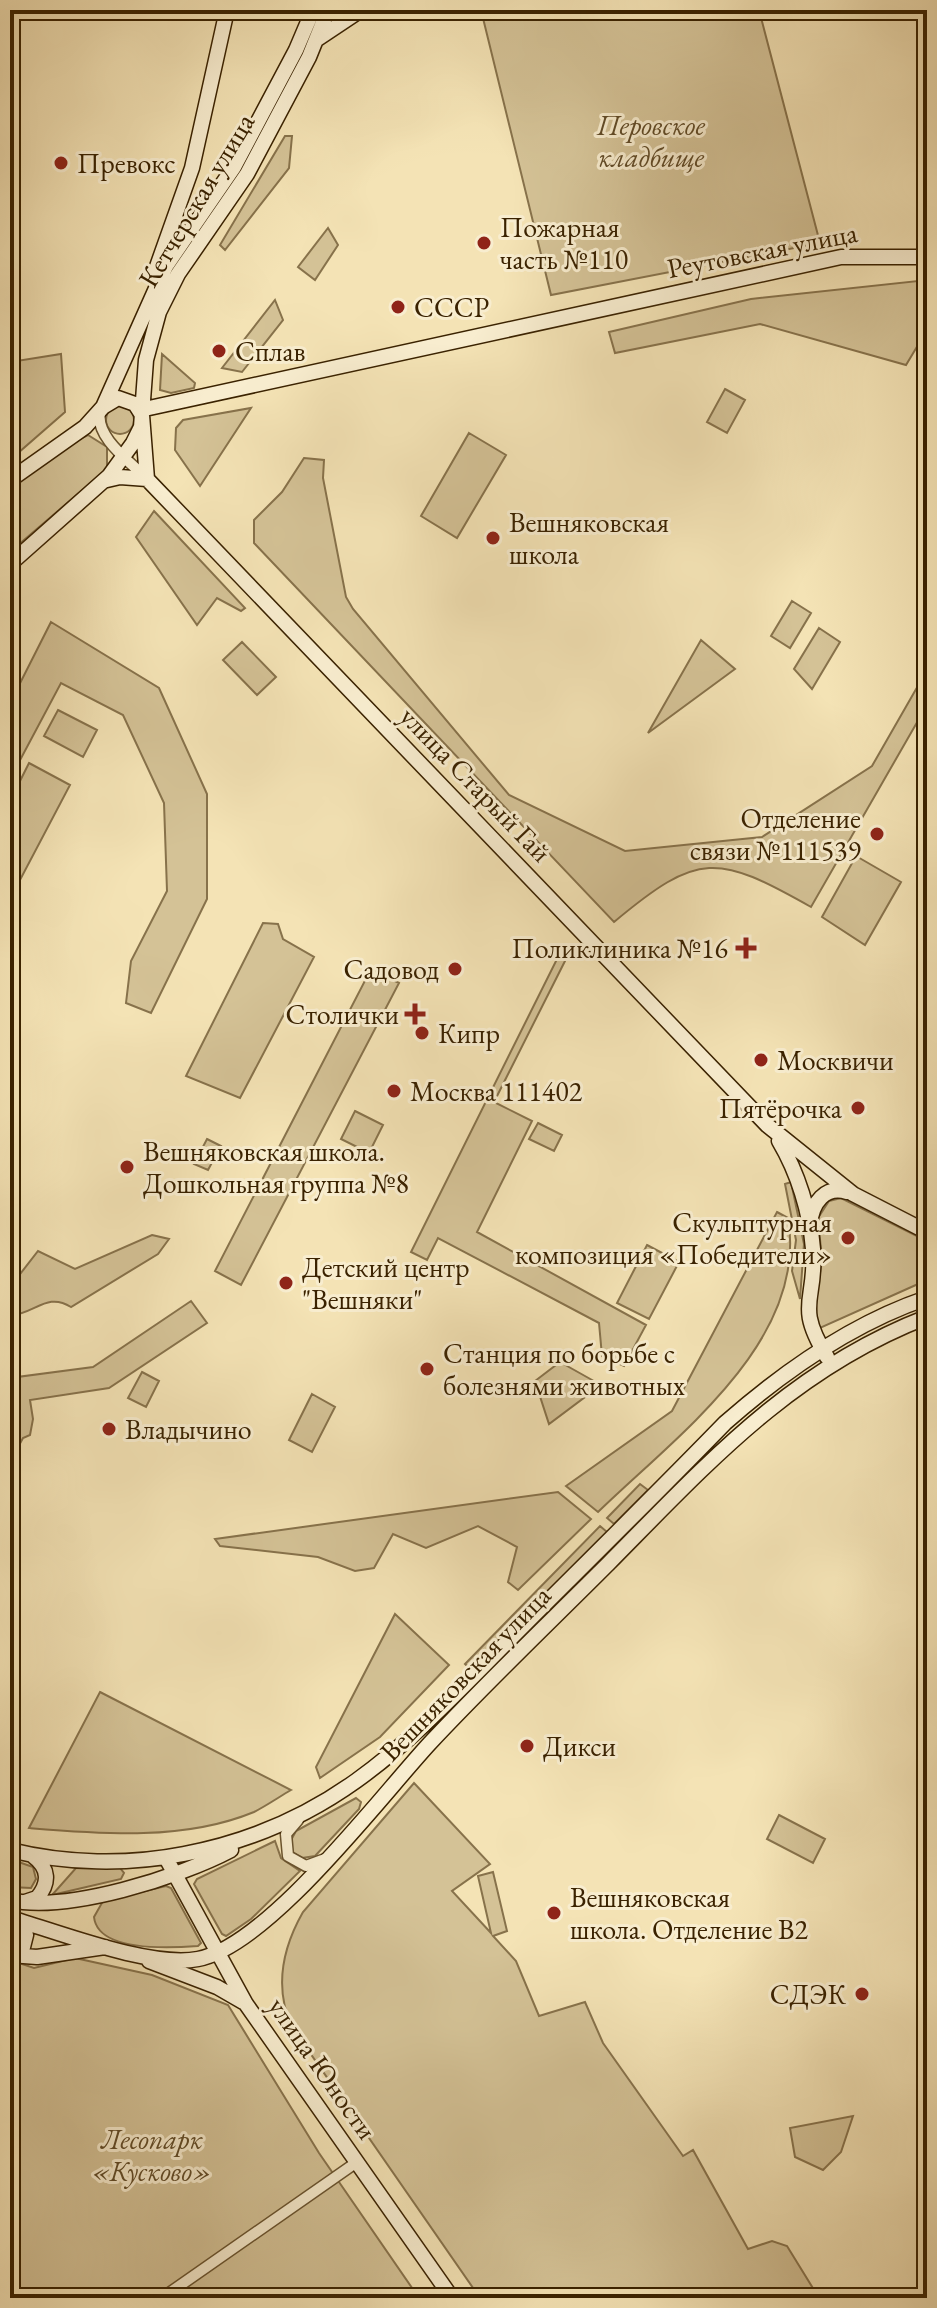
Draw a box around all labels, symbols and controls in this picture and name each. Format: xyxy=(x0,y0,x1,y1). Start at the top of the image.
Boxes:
street label: Кетчерская улица xyxy=(130,106,263,294)
park label: Перовское кладбище xyxy=(596,107,705,175)
place label: Превокс xyxy=(77,145,176,181)
marker: Превокс xyxy=(52,154,70,172)
place label: Пожарная часть №110 xyxy=(500,209,628,277)
street label: Реутовская улица xyxy=(664,214,861,286)
marker: Пожарная часть №110 xyxy=(475,234,493,252)
place label: СССР xyxy=(414,289,489,325)
marker: СССР xyxy=(389,298,407,316)
place label: Сплав xyxy=(235,333,306,369)
marker: Сплав xyxy=(210,342,228,360)
place label: Вешняковская школа xyxy=(509,504,669,572)
marker: Вешняковская школа xyxy=(484,529,502,547)
street label: улица Старый Гай xyxy=(393,699,560,870)
place label: Отделение связи №111539 xyxy=(690,800,861,868)
marker: Отделение связи №111539 xyxy=(868,825,886,843)
place label: Поликлиника №16 xyxy=(512,930,728,966)
marker: Поликлиника №16 xyxy=(735,937,757,959)
place label: Садовод xyxy=(344,951,439,987)
marker: Садовод xyxy=(446,960,464,978)
place label: Столички xyxy=(286,996,399,1032)
marker: Столички xyxy=(406,1005,424,1023)
place label: Кипр xyxy=(438,1015,500,1051)
marker: Кипр xyxy=(413,1024,431,1042)
place label: Москвичи xyxy=(777,1042,894,1078)
marker: Москвичи xyxy=(752,1051,770,1069)
place label: Москва 111402 xyxy=(410,1073,583,1109)
marker: Москва 111402 xyxy=(385,1082,403,1100)
place label: Пятёрочка xyxy=(719,1090,843,1126)
marker: Пятёрочка xyxy=(849,1099,867,1117)
place label: Вешняковская школа. Дошкольная группа №8 xyxy=(143,1133,409,1201)
marker: Вешняковская школа. Дошкольная группа №8 xyxy=(118,1158,136,1176)
place label: Скульптурная композиция «Победители» xyxy=(515,1204,832,1272)
marker: Скульптурная композиция «Победители» xyxy=(839,1229,857,1247)
place label: Детский центр "Вешняки" xyxy=(302,1249,470,1317)
marker: Детский центр "Вешняки" xyxy=(277,1274,295,1292)
place label: Станция по борьбе с болезнями животных xyxy=(443,1335,685,1403)
marker: Станция по борьбе с болезнями животных xyxy=(418,1360,436,1378)
place label: Владычино xyxy=(125,1411,252,1447)
marker: Владычино xyxy=(100,1420,118,1438)
street label: Вешняковская улица xyxy=(372,1577,559,1769)
place label: Дикси xyxy=(543,1728,616,1764)
marker: Дикси xyxy=(518,1737,536,1755)
place label: Вешняковская школа. Отделение В2 xyxy=(570,1879,809,1947)
marker: Вешняковская школа. Отделение В2 xyxy=(545,1904,563,1922)
place label: СДЭК xyxy=(770,1976,846,2012)
marker: СДЭК xyxy=(853,1985,871,2003)
street label: улица Юности xyxy=(261,1990,385,2146)
park label: Лесопарк «Кусково» xyxy=(92,2121,212,2189)

